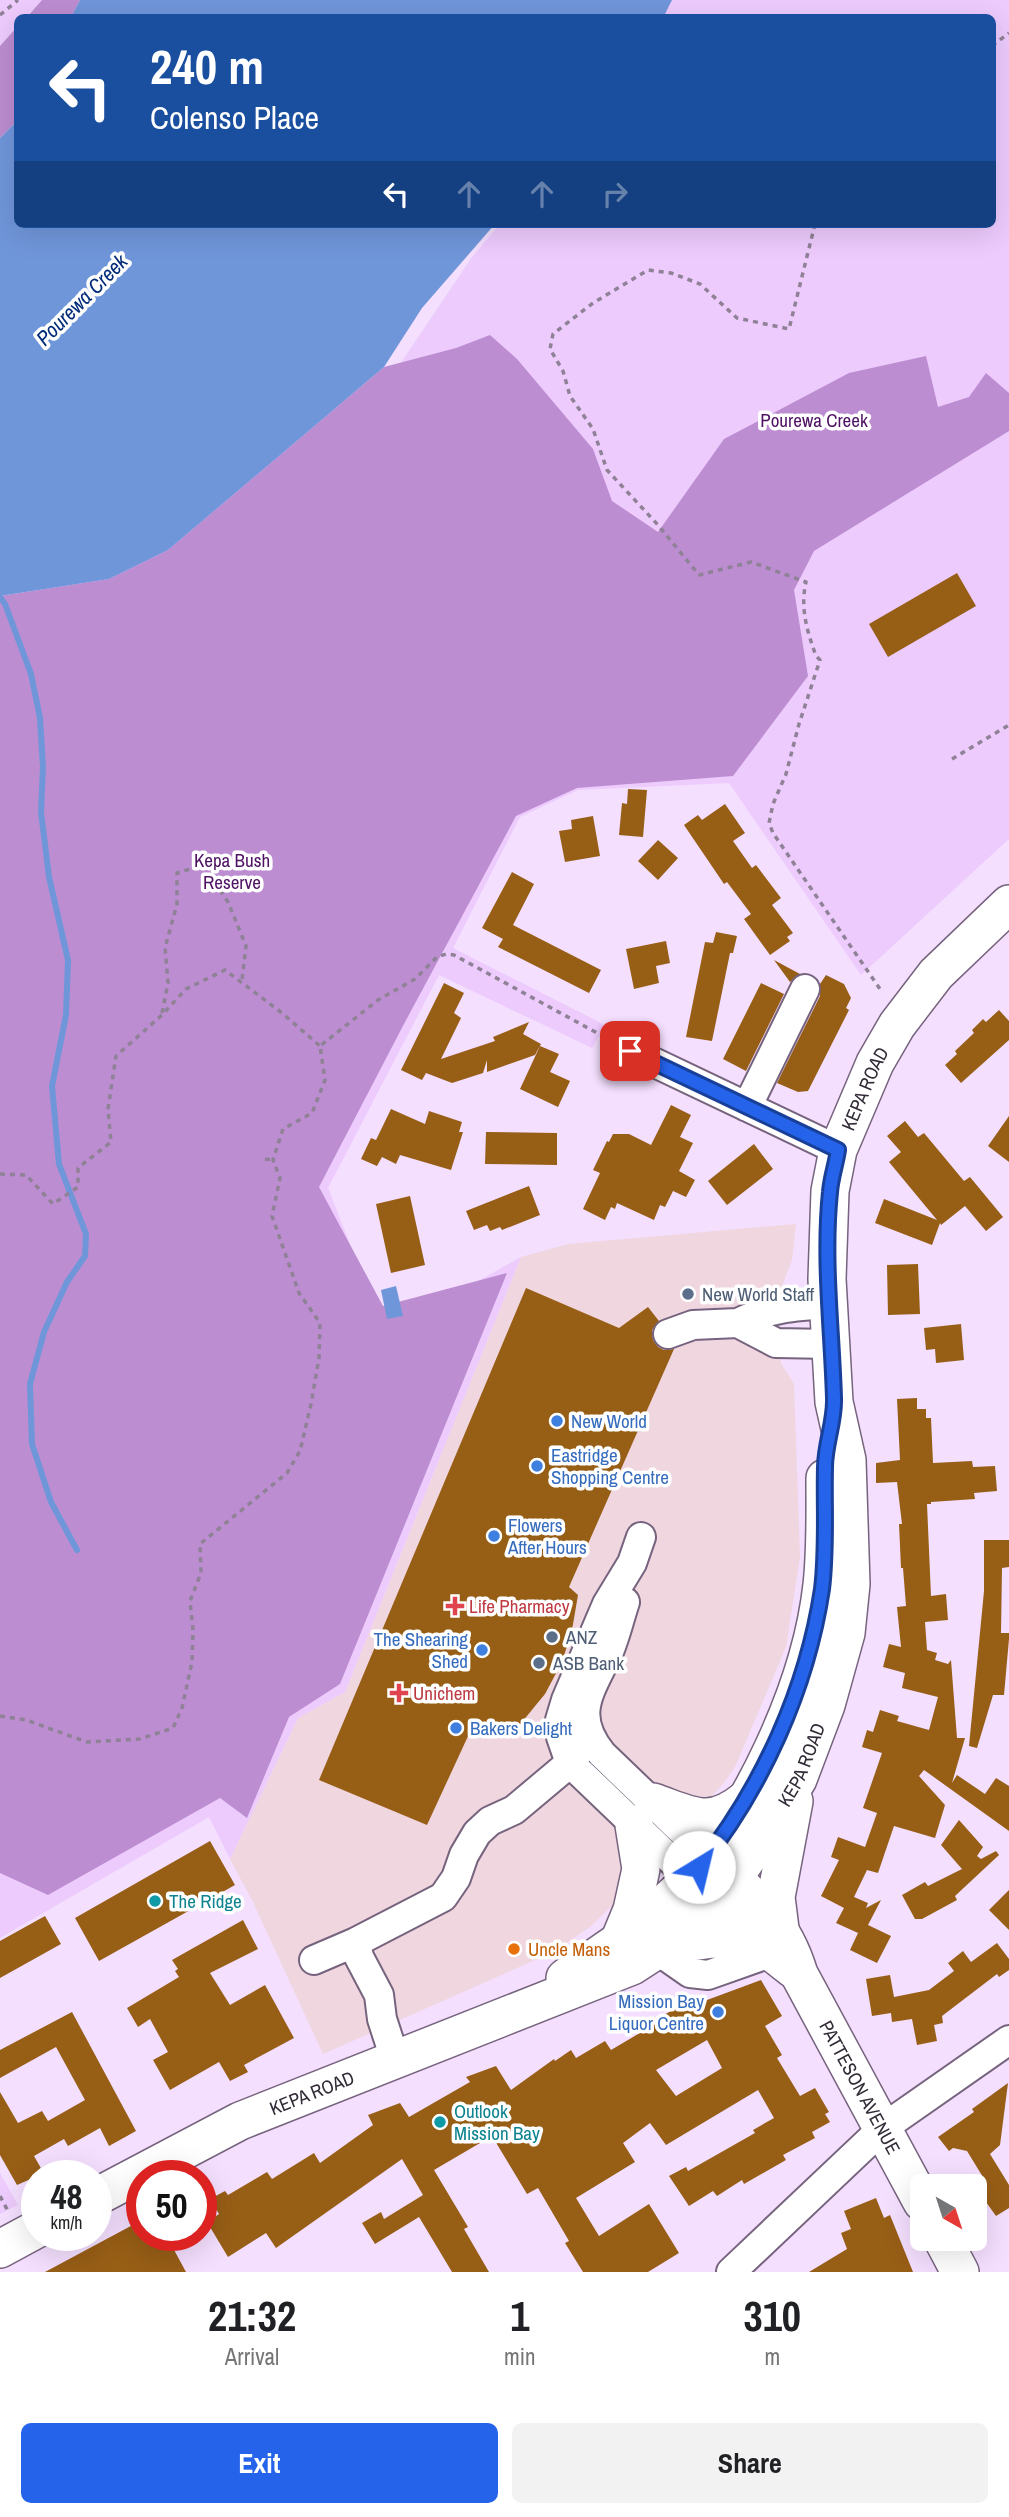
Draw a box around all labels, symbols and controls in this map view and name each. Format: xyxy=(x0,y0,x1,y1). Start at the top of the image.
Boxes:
text: 240 m xyxy=(150,33,264,99)
icon: left xyxy=(35,42,126,133)
text: Colenso Place xyxy=(150,96,319,139)
icon: left xyxy=(377,175,415,213)
icon: ahead xyxy=(450,175,488,213)
icon: ahead xyxy=(523,175,561,213)
icon: right xyxy=(596,175,634,213)
water label: Pourewa Creek xyxy=(29,246,135,352)
park label: Pourewa Creek xyxy=(760,407,868,433)
park label: Kepa Bush Reserve xyxy=(194,847,270,895)
pin xyxy=(600,1021,660,1081)
icon: arrive xyxy=(611,1032,649,1070)
street label: KEPA ROAD xyxy=(835,1042,895,1134)
place label: New World Staff xyxy=(702,1281,815,1307)
marker: New World Staff xyxy=(680,1286,696,1302)
place label: New World xyxy=(571,1408,647,1434)
marker: New World xyxy=(549,1413,565,1429)
place label: Eastridge Shopping Centre xyxy=(551,1442,669,1490)
marker: Eastridge Shopping Centre xyxy=(529,1458,545,1474)
place label: Flowers After Hours xyxy=(507,1512,587,1560)
marker: Flowers After Hours xyxy=(486,1528,502,1544)
place label: Life Pharmacy xyxy=(469,1593,570,1619)
marker: Life Pharmacy xyxy=(447,1598,463,1614)
place label: ANZ xyxy=(565,1624,598,1650)
place label: The Shearing Shed xyxy=(374,1626,468,1674)
marker: ANZ xyxy=(544,1629,560,1645)
marker: The Shearing Shed xyxy=(474,1642,490,1658)
place label: ASB Bank xyxy=(552,1650,624,1676)
marker: ASB Bank xyxy=(531,1655,547,1671)
place label: Unichem xyxy=(413,1680,475,1706)
marker: Unichem xyxy=(391,1685,407,1701)
place label: Bakers Delight xyxy=(470,1715,573,1741)
street label: KEPA ROAD xyxy=(771,1719,831,1811)
marker: Bakers Delight xyxy=(448,1720,464,1736)
position arrow xyxy=(662,1830,736,1904)
place label: The Ridge xyxy=(169,1888,242,1914)
marker: The Ridge xyxy=(147,1893,163,1909)
place label: Uncle Mans xyxy=(528,1936,610,1962)
marker: Uncle Mans xyxy=(506,1941,522,1957)
place label: Mission Bay Liquor Centre xyxy=(609,1988,704,2036)
marker: Mission Bay Liquor Centre xyxy=(710,2004,726,2020)
street label: PATTESON AVENUE xyxy=(813,2016,907,2159)
street label: KEPA ROAD xyxy=(266,2064,358,2121)
place label: Outlook Mission Bay xyxy=(454,2098,540,2146)
marker: Outlook Mission Bay xyxy=(432,2114,448,2130)
speed limit sign: 50 xyxy=(126,2160,217,2251)
text: 48 xyxy=(51,2173,82,2220)
north arrow xyxy=(910,2174,987,2250)
map controls xyxy=(910,2174,987,2251)
text: km/h xyxy=(51,2210,83,2235)
text: 21:32 xyxy=(208,2288,296,2344)
text: 1 xyxy=(510,2288,529,2344)
text: 310 xyxy=(744,2288,801,2344)
text: Arrival xyxy=(225,2341,279,2372)
text: min xyxy=(504,2341,536,2372)
text: m xyxy=(764,2341,780,2372)
button: Exit xyxy=(21,2423,498,2503)
button: Share xyxy=(512,2423,988,2503)

